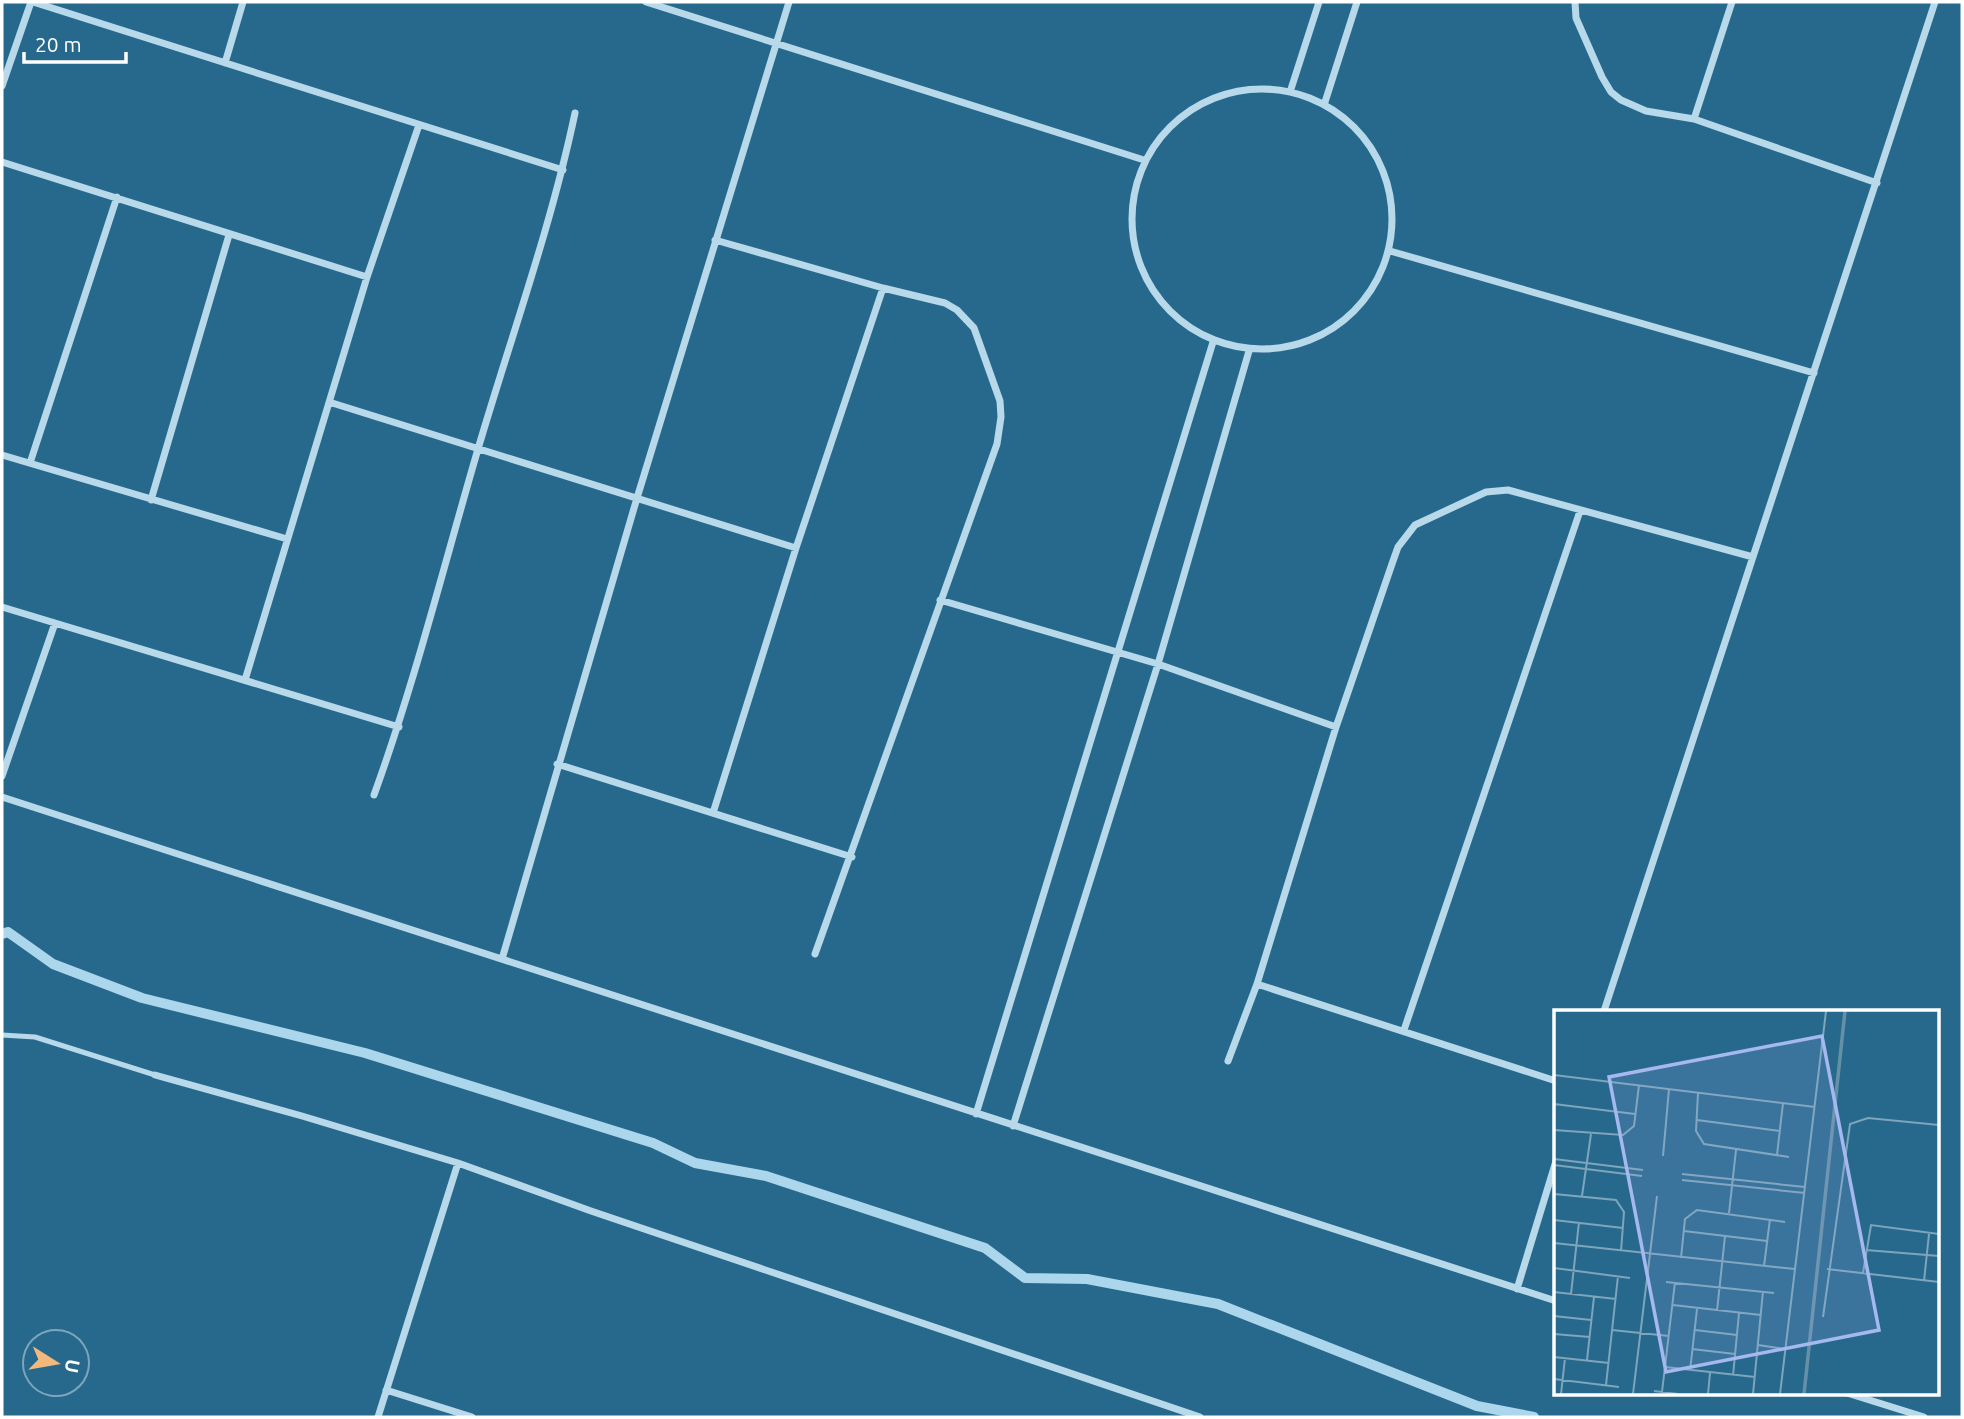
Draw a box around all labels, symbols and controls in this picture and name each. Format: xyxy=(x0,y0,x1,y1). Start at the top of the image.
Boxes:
scale bar xyxy=(24,21,126,65)
text: 20 m xyxy=(35,32,82,56)
inset map xyxy=(1554,1010,1940,1394)
north arrow xyxy=(21,1328,91,1398)
text: U xyxy=(61,1358,85,1375)

